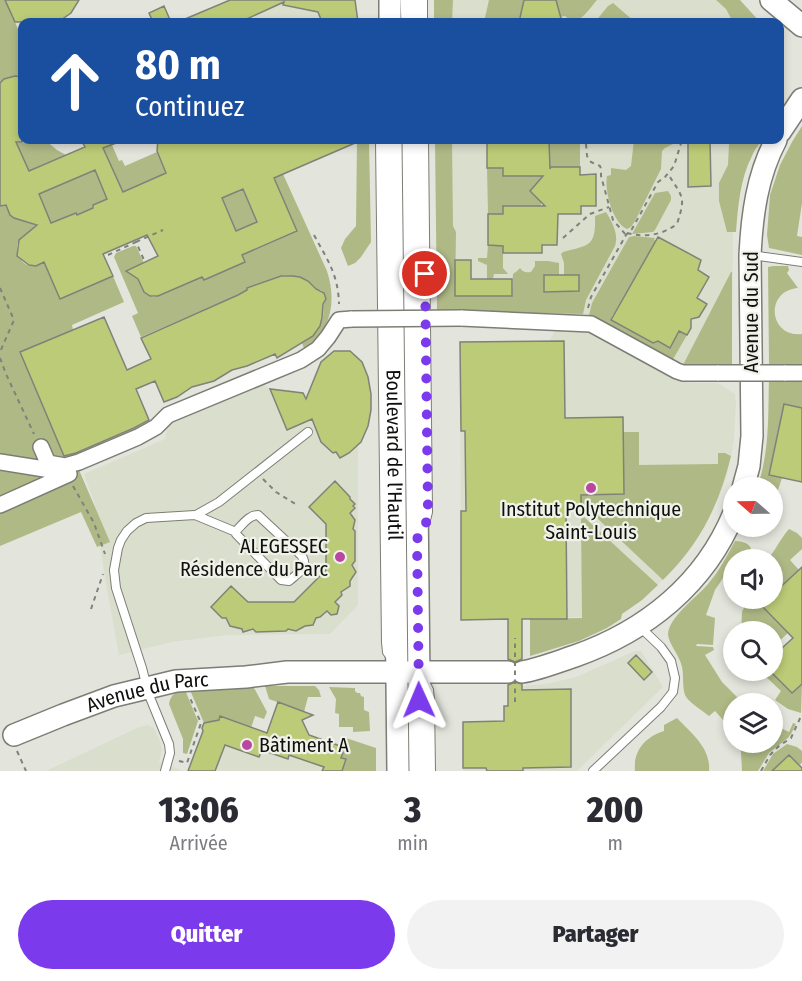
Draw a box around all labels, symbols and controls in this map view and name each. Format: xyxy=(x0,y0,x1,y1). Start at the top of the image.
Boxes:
text: 80 m xyxy=(135,40,221,90)
icon: ahead xyxy=(36,42,114,120)
text: Continuez xyxy=(135,91,244,123)
pin xyxy=(399,248,450,299)
street label: Avenue du Sud xyxy=(739,251,763,373)
icon: arrive xyxy=(408,257,441,290)
street label: Boulevard de l'Hautil xyxy=(382,369,407,541)
north arrow xyxy=(723,477,783,537)
map controls xyxy=(723,477,783,753)
marker: Institut Polytechnique Saint-Louis xyxy=(584,481,598,495)
place label: Institut Polytechnique Saint-Louis xyxy=(501,497,681,544)
place label: ALEGESSEC Résidence du Parc xyxy=(180,534,328,581)
button: sound xyxy=(723,549,783,609)
marker: ALEGESSEC Résidence du Parc xyxy=(333,550,347,564)
button: search xyxy=(723,621,783,681)
street label: Avenue du Parc xyxy=(83,667,209,717)
position arrow xyxy=(387,668,451,732)
button: layers xyxy=(723,693,783,753)
place label: Bâtiment A xyxy=(259,733,349,757)
marker: Bâtiment A xyxy=(240,738,254,752)
text: 13:06 xyxy=(158,788,239,832)
text: 3 xyxy=(404,788,421,832)
text: 200 xyxy=(587,788,644,832)
text: Arrivée xyxy=(170,831,228,855)
text: min xyxy=(397,831,428,855)
text: m xyxy=(607,831,623,855)
button: Quitter xyxy=(18,900,395,969)
button: Partager xyxy=(407,900,784,969)

